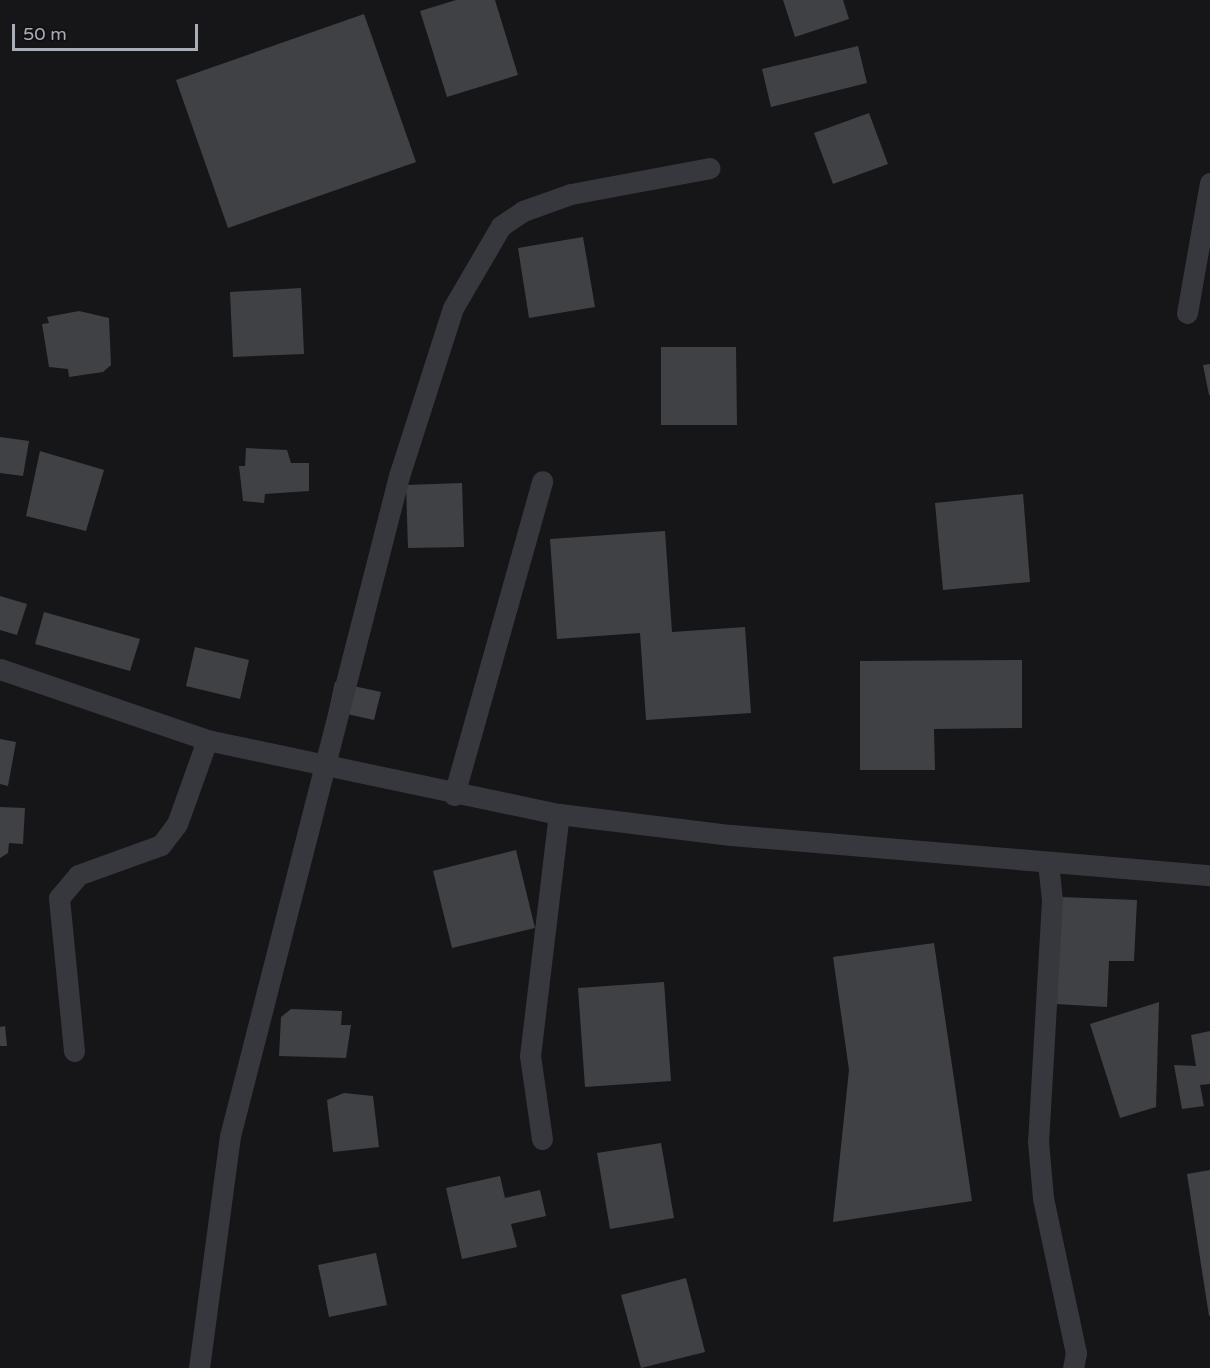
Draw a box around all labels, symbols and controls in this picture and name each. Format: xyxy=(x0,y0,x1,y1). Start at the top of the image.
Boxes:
scale bar xyxy=(15,12,201,50)
text: 50 m xyxy=(23,23,67,45)

